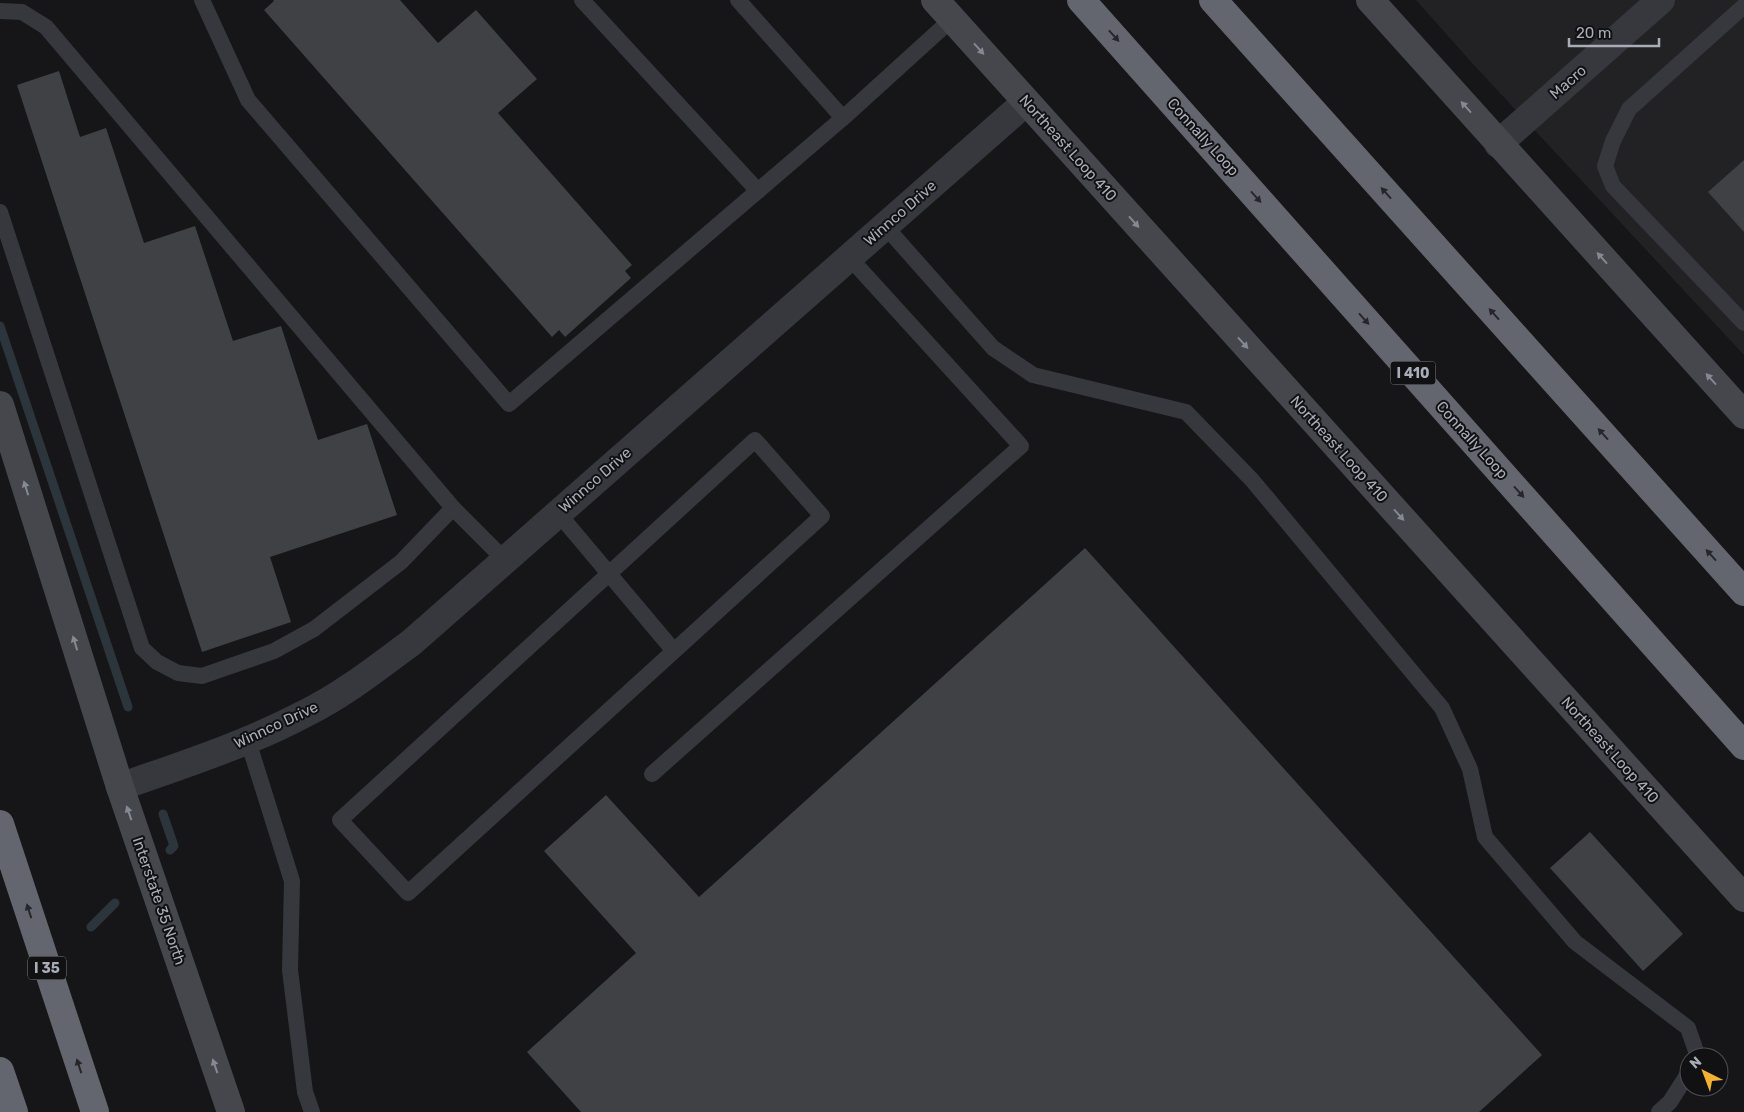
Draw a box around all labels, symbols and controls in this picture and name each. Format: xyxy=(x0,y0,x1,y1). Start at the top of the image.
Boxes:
scale bar xyxy=(1569,15,1659,47)
text: 20 m xyxy=(1576,24,1611,42)
one-way arrow xyxy=(1108,30,1119,43)
one-way arrow xyxy=(973,43,985,55)
street label: Macro xyxy=(1546,61,1590,103)
street label: Northeast Loop 410 xyxy=(1016,91,1120,205)
street label: Connally Loop xyxy=(1163,94,1243,180)
one-way arrow xyxy=(1460,102,1472,114)
street label: Winnco Drive xyxy=(860,177,940,249)
one-way arrow xyxy=(1380,186,1391,199)
one-way arrow xyxy=(1251,191,1262,204)
one-way arrow xyxy=(1129,216,1140,229)
one-way arrow xyxy=(1596,253,1608,265)
one-way arrow xyxy=(1488,308,1500,320)
one-way arrow xyxy=(1358,312,1370,324)
one-way arrow xyxy=(1237,336,1249,348)
road number: I 410 xyxy=(1390,362,1436,384)
one-way arrow xyxy=(1705,373,1717,385)
street label: Northeast Loop 410 xyxy=(1287,392,1391,506)
street label: Connally Loop xyxy=(1432,397,1512,483)
one-way arrow xyxy=(1597,429,1609,441)
street label: Winnco Drive xyxy=(555,444,635,516)
one-way arrow xyxy=(22,480,29,495)
one-way arrow xyxy=(1513,486,1525,498)
one-way arrow xyxy=(1393,509,1405,521)
one-way arrow xyxy=(1706,549,1717,562)
one-way arrow xyxy=(70,635,78,650)
street label: Northeast Loop 410 xyxy=(1558,693,1662,807)
street label: Winnco Drive xyxy=(231,698,321,752)
one-way arrow xyxy=(125,805,132,820)
street label: Interstate 35 North xyxy=(129,835,189,967)
one-way arrow xyxy=(24,904,32,919)
road number: I 35 xyxy=(28,956,66,980)
north arrow xyxy=(1679,1047,1729,1097)
text: N xyxy=(1686,1053,1705,1072)
one-way arrow xyxy=(75,1058,83,1073)
one-way arrow xyxy=(211,1058,219,1073)

